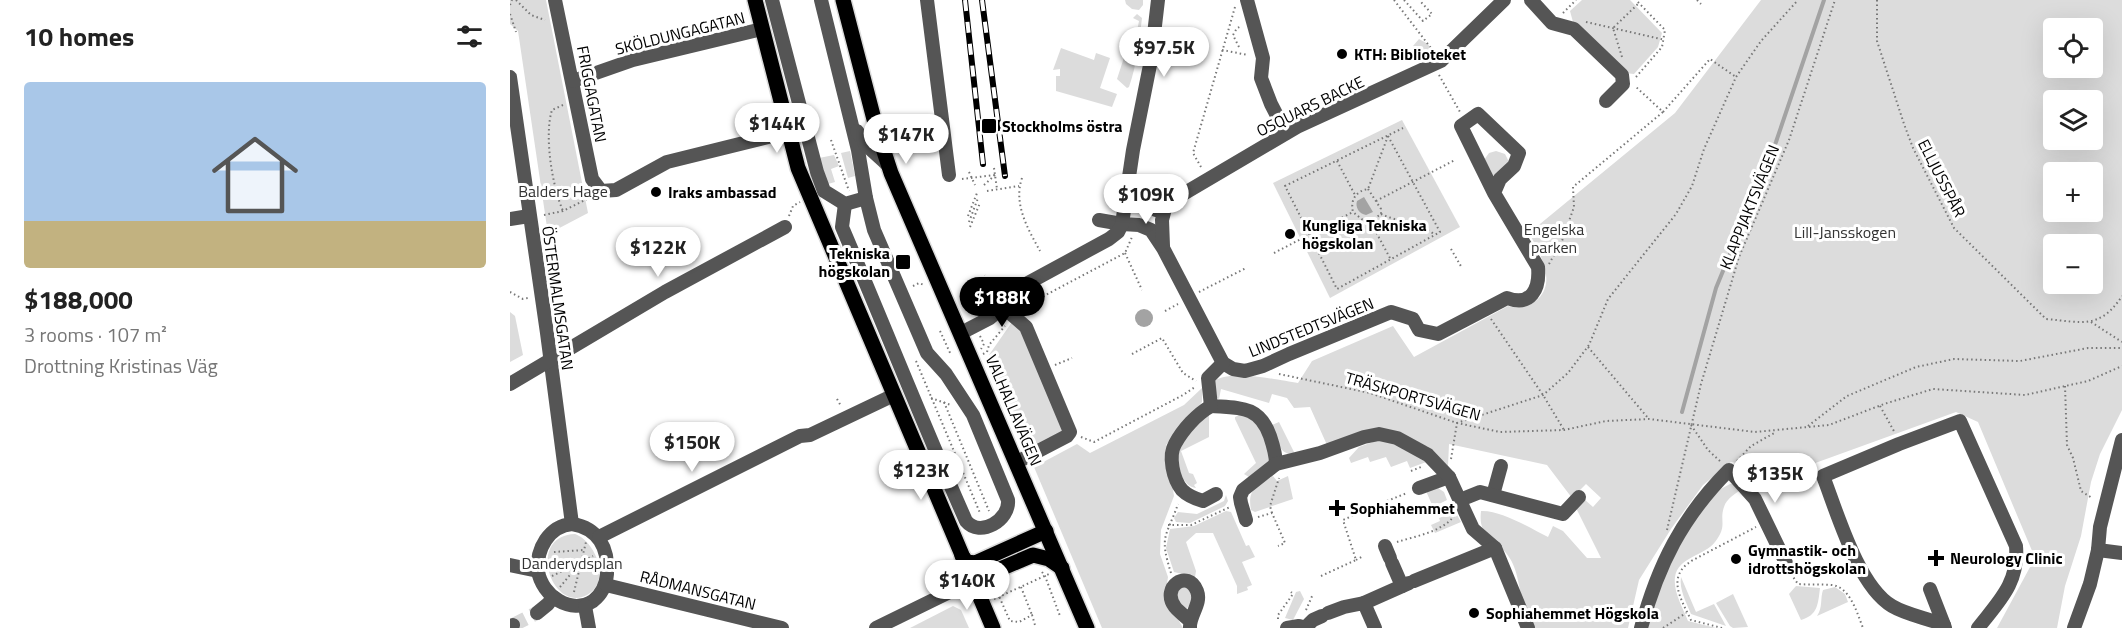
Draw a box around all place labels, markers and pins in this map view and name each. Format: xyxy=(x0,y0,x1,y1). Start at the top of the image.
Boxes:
pin: $97.5K xyxy=(1115,27,1213,78)
place label: KTH: Biblioteket xyxy=(1354,42,1466,66)
marker: KTH: Biblioteket xyxy=(1335,47,1349,61)
pin: $144K xyxy=(735,103,819,154)
pin: $147K xyxy=(864,114,948,165)
place label: Stockholms östra xyxy=(1002,114,1123,138)
marker: Stockholms östra xyxy=(980,117,998,135)
pin: $109K xyxy=(1104,174,1188,225)
place label: Iraks ambassad xyxy=(668,180,777,204)
marker: Iraks ambassad xyxy=(649,185,663,199)
place label: Kungliga Tekniska högskolan xyxy=(1302,213,1427,255)
pin: $122K xyxy=(616,227,700,278)
marker: Kungliga Tekniska högskolan xyxy=(1283,227,1297,241)
place label: Tekniska högskolan xyxy=(819,241,890,283)
marker: Tekniska högskolan xyxy=(894,253,912,271)
pin: $188K xyxy=(960,277,1044,328)
pin: $150K xyxy=(650,422,734,473)
pin: $123K xyxy=(879,450,963,501)
pin: $135K xyxy=(1733,453,1817,504)
place label: Sophiahemmet xyxy=(1350,496,1455,520)
marker: Sophiahemmet xyxy=(1328,499,1346,517)
place label: Gymnastik- och idrottshögskolan xyxy=(1748,538,1866,580)
place label: Neurology Clinic xyxy=(1950,546,2063,570)
marker: Neurology Clinic xyxy=(1927,549,1945,567)
marker: Gymnastik- och idrottshögskolan xyxy=(1729,552,1743,566)
pin: $140K xyxy=(925,560,1009,611)
place label: Sophiahemmet Högskola xyxy=(1486,601,1659,625)
marker: Sophiahemmet Högskola xyxy=(1467,606,1481,620)

